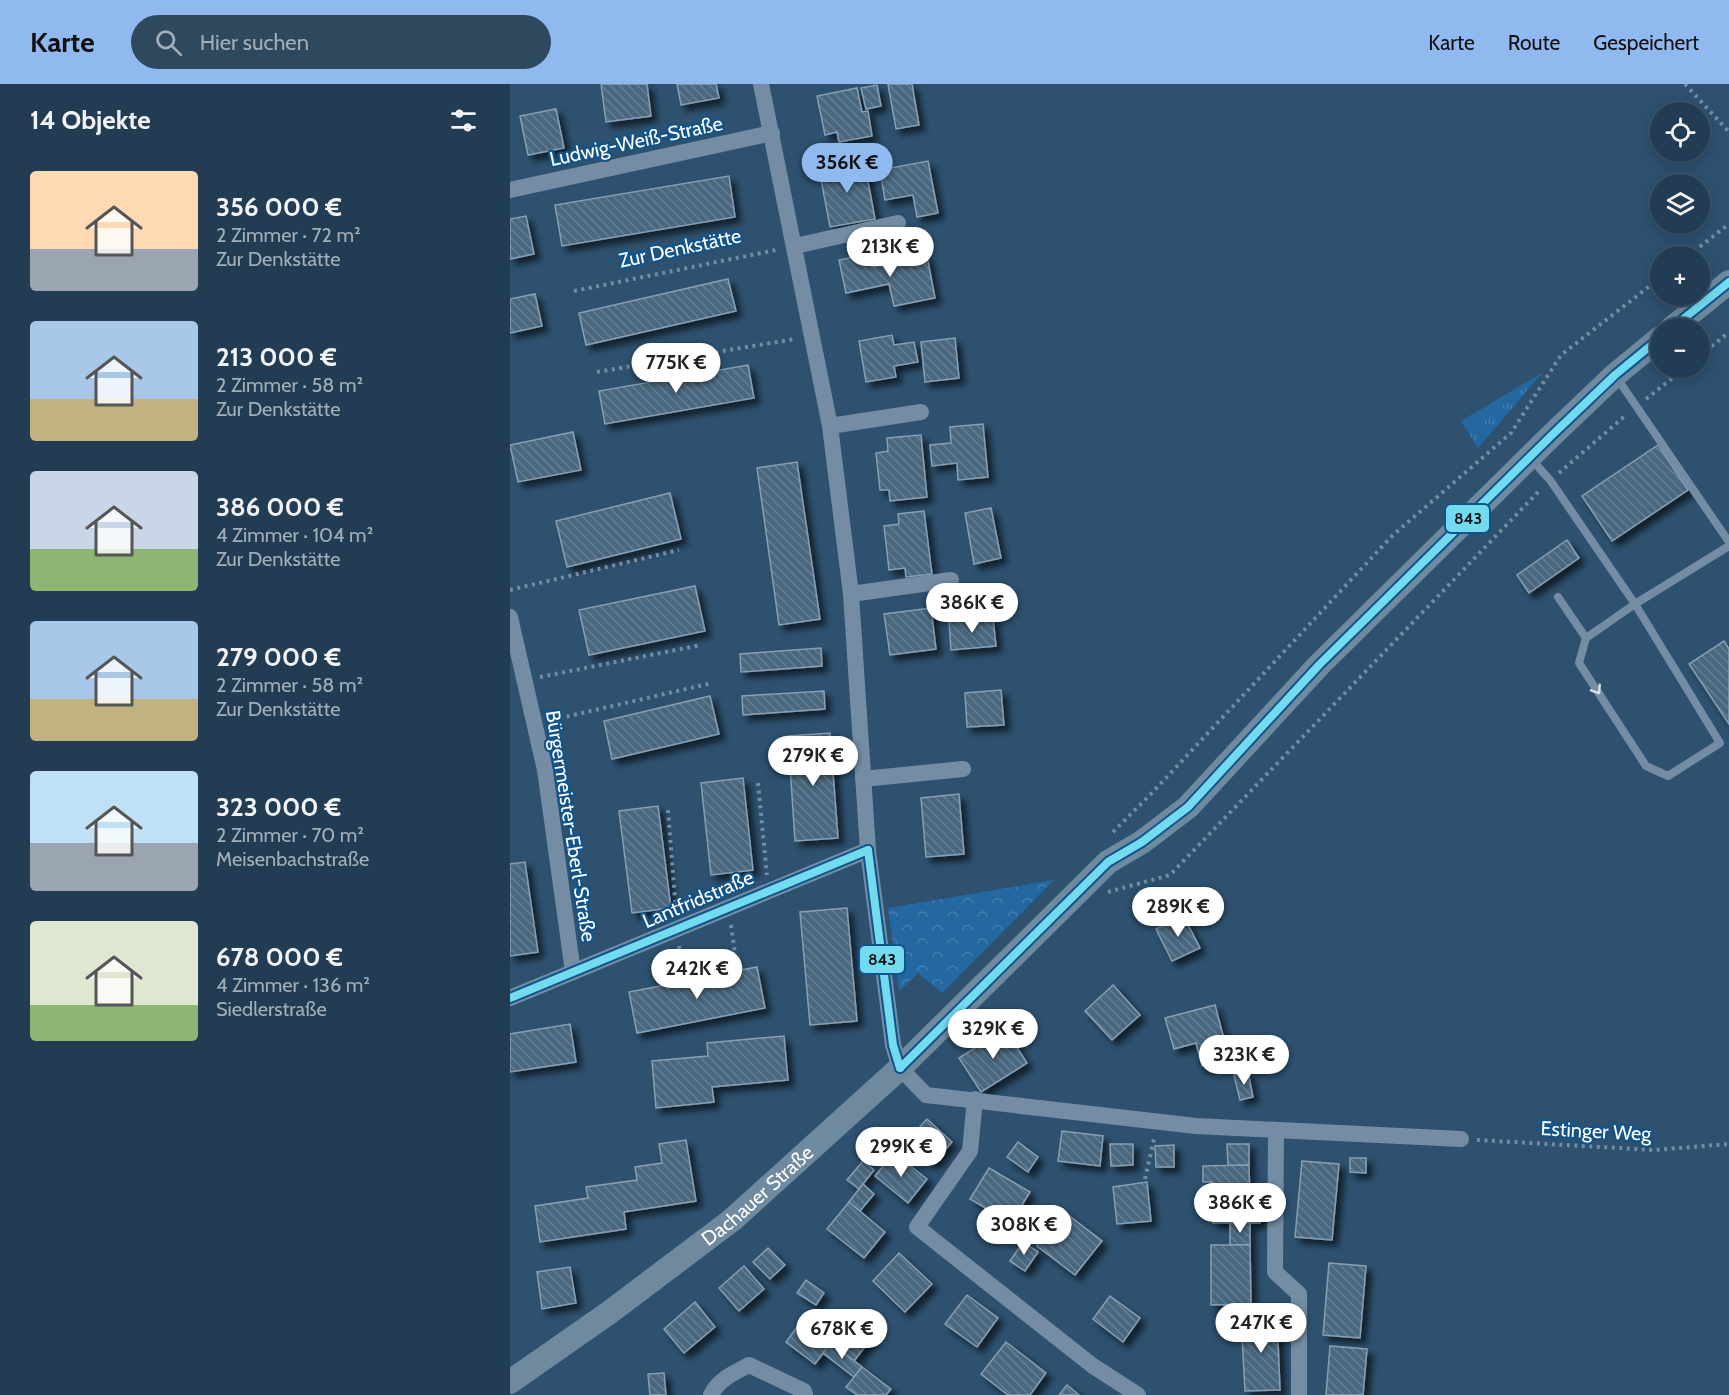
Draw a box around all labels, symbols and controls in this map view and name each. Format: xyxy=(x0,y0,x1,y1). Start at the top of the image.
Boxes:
search box xyxy=(131,15,551,69)
text: Karte xyxy=(30,25,95,59)
icon: search xyxy=(152,26,185,59)
text: Hier suchen xyxy=(200,29,309,56)
text: Karte xyxy=(1428,30,1475,55)
text: Route xyxy=(1508,30,1560,55)
text: Gespeichert xyxy=(1593,30,1699,55)
map controls xyxy=(1650,102,1710,378)
button: locate xyxy=(1650,102,1710,162)
text: 14 Objekte xyxy=(30,104,151,136)
icon: filters xyxy=(447,104,480,137)
street label: Ludwig-Weiß-Straße xyxy=(547,111,725,171)
pin: 356K € xyxy=(798,143,896,194)
text: 356K € xyxy=(816,150,878,174)
button: layers xyxy=(1650,174,1710,234)
text: 356 000 € xyxy=(216,191,342,223)
icon: home xyxy=(78,195,150,267)
text: 2 Zimmer · 72 m² xyxy=(216,223,361,247)
street label: Zur Denkstätte xyxy=(617,223,743,273)
pin: 213K € xyxy=(841,227,939,278)
text: 213K € xyxy=(861,234,919,258)
button: + xyxy=(1650,246,1710,306)
text: Zur Denkstätte xyxy=(216,247,341,271)
button: − xyxy=(1650,318,1710,378)
text: 213 000 € xyxy=(216,341,337,373)
pin: 775K € xyxy=(627,343,725,394)
icon: home xyxy=(78,345,150,417)
text: 775K € xyxy=(646,350,707,374)
text: 2 Zimmer · 58 m² xyxy=(216,373,363,397)
text: Zur Denkstätte xyxy=(216,397,341,421)
text: 386 000 € xyxy=(216,491,344,523)
icon: home xyxy=(78,495,150,567)
line badge: 843 xyxy=(1445,504,1490,533)
text: 843 xyxy=(1454,509,1482,528)
text: 4 Zimmer · 104 m² xyxy=(216,523,373,547)
text: Zur Denkstätte xyxy=(216,547,341,571)
pin: 386K € xyxy=(923,583,1021,634)
text: 386K € xyxy=(940,590,1004,614)
text: 279 000 € xyxy=(216,641,341,673)
icon: home xyxy=(78,645,150,717)
text: 2 Zimmer · 58 m² xyxy=(216,673,363,697)
one-way arrow xyxy=(1589,684,1601,694)
text: Zur Denkstätte xyxy=(216,697,341,721)
street label: Bürgermeister-Eberl-Straße xyxy=(541,709,601,943)
pin: 279K € xyxy=(764,736,862,787)
text: 279K € xyxy=(782,743,844,767)
text: 323 000 € xyxy=(216,791,341,823)
icon: home xyxy=(78,795,150,867)
text: 2 Zimmer · 70 m² xyxy=(216,823,364,847)
text: Meisenbachstraße xyxy=(216,847,369,871)
street label: Lantfridstraße xyxy=(639,865,757,933)
pin: 289K € xyxy=(1129,887,1227,938)
text: 289K € xyxy=(1146,894,1210,918)
text: 678 000 € xyxy=(216,941,343,973)
icon: home xyxy=(78,945,150,1017)
line badge: 843 xyxy=(859,945,905,974)
pin: 242K € xyxy=(648,949,746,1000)
text: 843 xyxy=(868,950,896,969)
text: 242K € xyxy=(665,956,729,980)
text: 4 Zimmer · 136 m² xyxy=(216,973,370,997)
text: Siedlerstraße xyxy=(216,997,327,1021)
pin: 329K € xyxy=(944,1009,1042,1060)
text: 329K € xyxy=(962,1016,1024,1040)
pin: 323K € xyxy=(1195,1035,1293,1086)
text: 323K € xyxy=(1213,1042,1275,1066)
street label: Estinger Weg xyxy=(1540,1116,1653,1146)
pin: 299K € xyxy=(852,1127,950,1178)
text: 299K € xyxy=(870,1134,932,1158)
street label: Dachauer Straße xyxy=(697,1140,818,1251)
pin: 386K € xyxy=(1191,1183,1289,1234)
text: 386K € xyxy=(1208,1190,1272,1214)
pin: 308K € xyxy=(975,1205,1073,1256)
text: 308K € xyxy=(991,1212,1057,1236)
pin: 247K € xyxy=(1212,1303,1310,1354)
pin: 678K € xyxy=(793,1309,891,1360)
text: 247K € xyxy=(1229,1310,1293,1334)
text: 678K € xyxy=(810,1316,874,1340)

